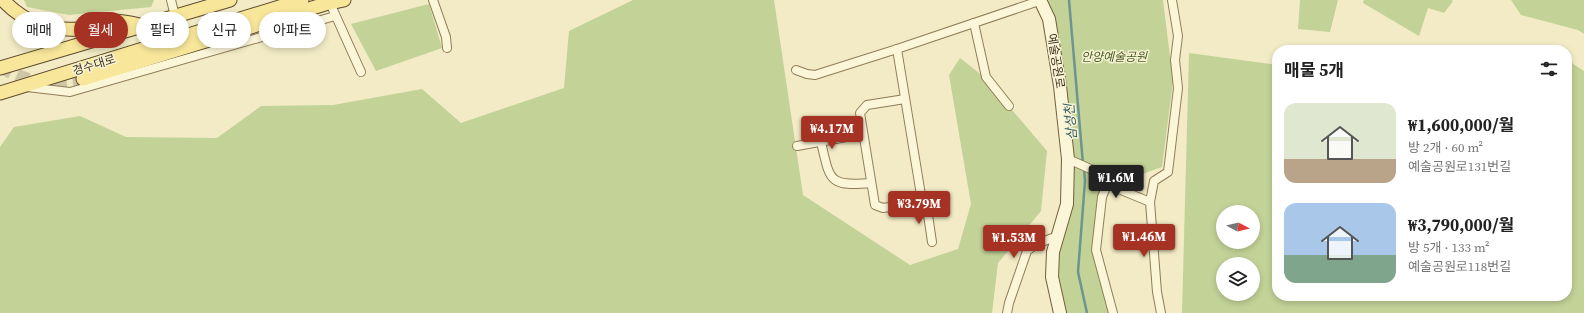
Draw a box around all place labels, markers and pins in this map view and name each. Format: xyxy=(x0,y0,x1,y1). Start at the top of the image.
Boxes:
pin: ₩4.17M xyxy=(799,116,865,150)
pin: ₩1.6M xyxy=(1088,165,1144,199)
pin: ₩3.79M xyxy=(886,191,952,225)
pin: ₩1.46M xyxy=(1111,224,1177,258)
pin: ₩1.53M xyxy=(981,225,1047,259)

